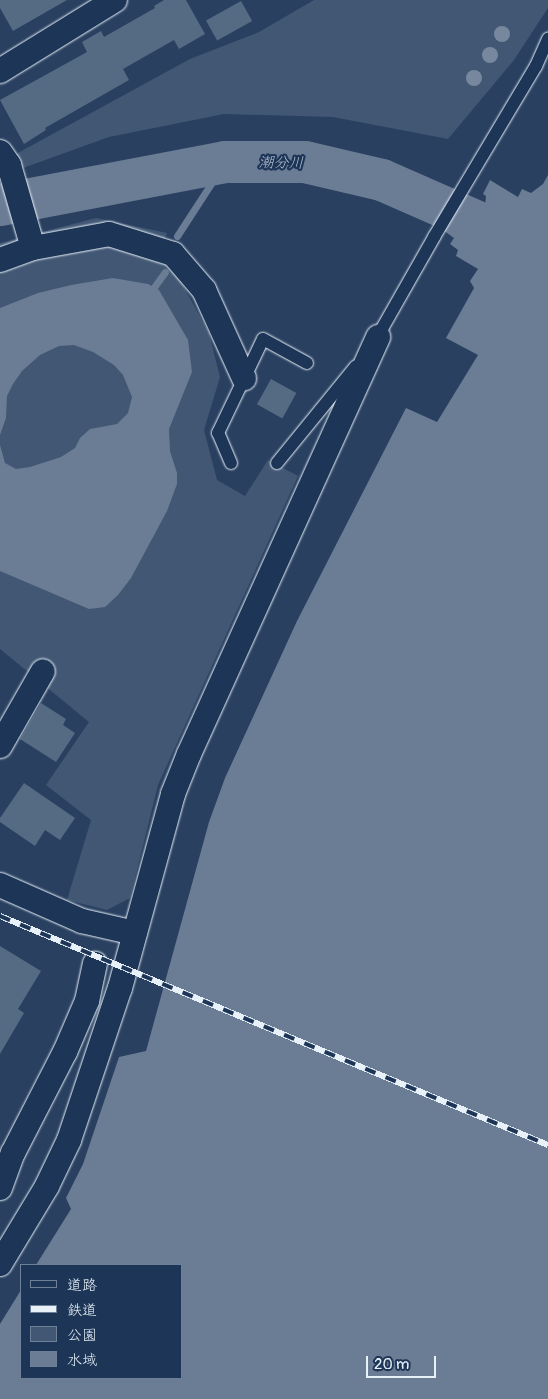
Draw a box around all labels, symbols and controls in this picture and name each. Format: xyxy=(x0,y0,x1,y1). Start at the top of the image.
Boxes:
water label: 潮分川 xyxy=(258,154,304,172)
legend xyxy=(20,1264,182,1379)
text: 道路 xyxy=(67,1276,97,1295)
text: 鉄道 xyxy=(67,1301,97,1320)
text: 公園 xyxy=(67,1326,97,1345)
scale bar xyxy=(368,1346,438,1378)
text: 水域 xyxy=(67,1351,97,1370)
text: 20 m xyxy=(374,1355,409,1374)

